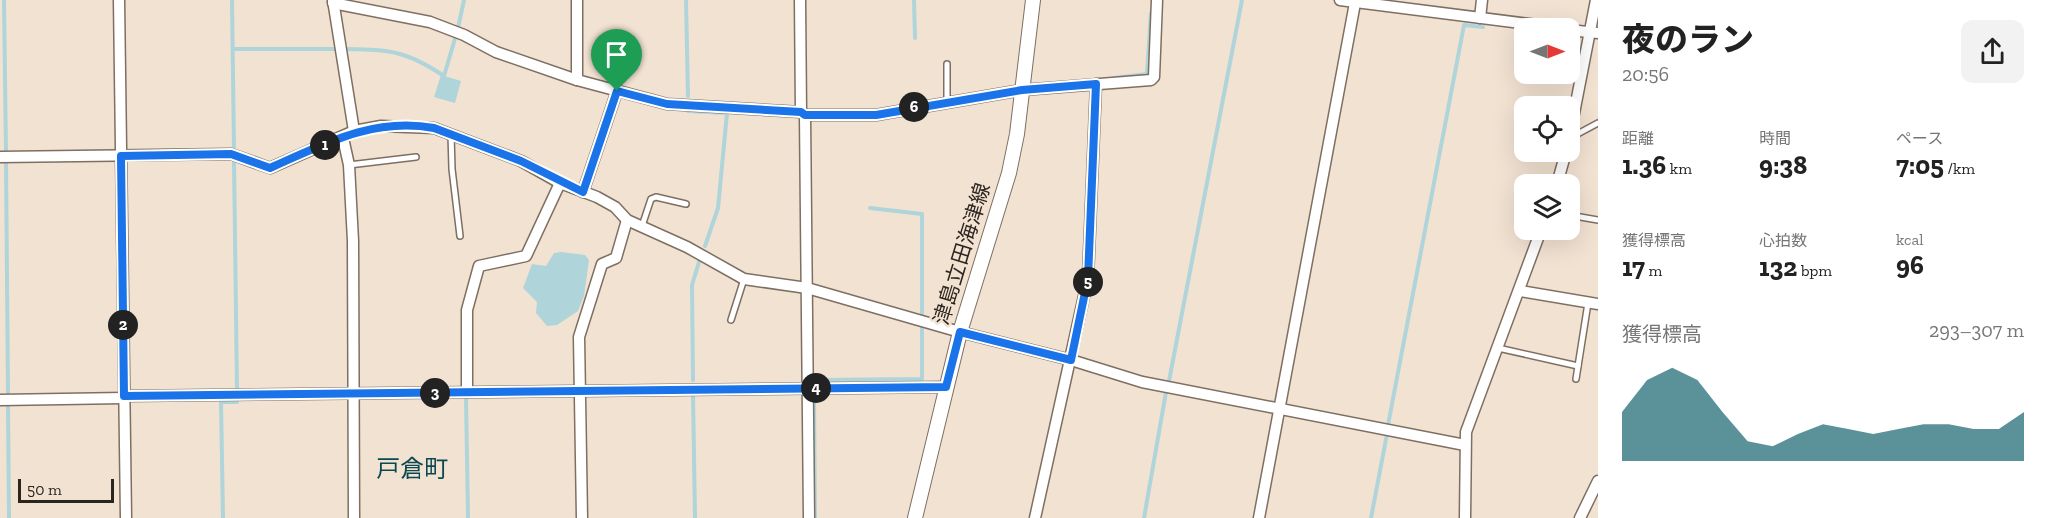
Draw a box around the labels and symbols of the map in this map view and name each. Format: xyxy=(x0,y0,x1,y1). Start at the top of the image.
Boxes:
north arrow xyxy=(1514,18,1580,84)
pin xyxy=(591,29,642,91)
pin: 6 xyxy=(899,92,929,122)
pin: 1 xyxy=(310,130,340,160)
street label: 津島立田海津線 xyxy=(928,180,995,328)
pin: 5 xyxy=(1073,267,1103,297)
pin: 2 xyxy=(108,310,138,340)
pin: 4 xyxy=(801,373,831,403)
pin: 3 xyxy=(420,378,450,408)
district label: 戸倉町 xyxy=(376,454,448,483)
scale bar xyxy=(18,476,114,504)

